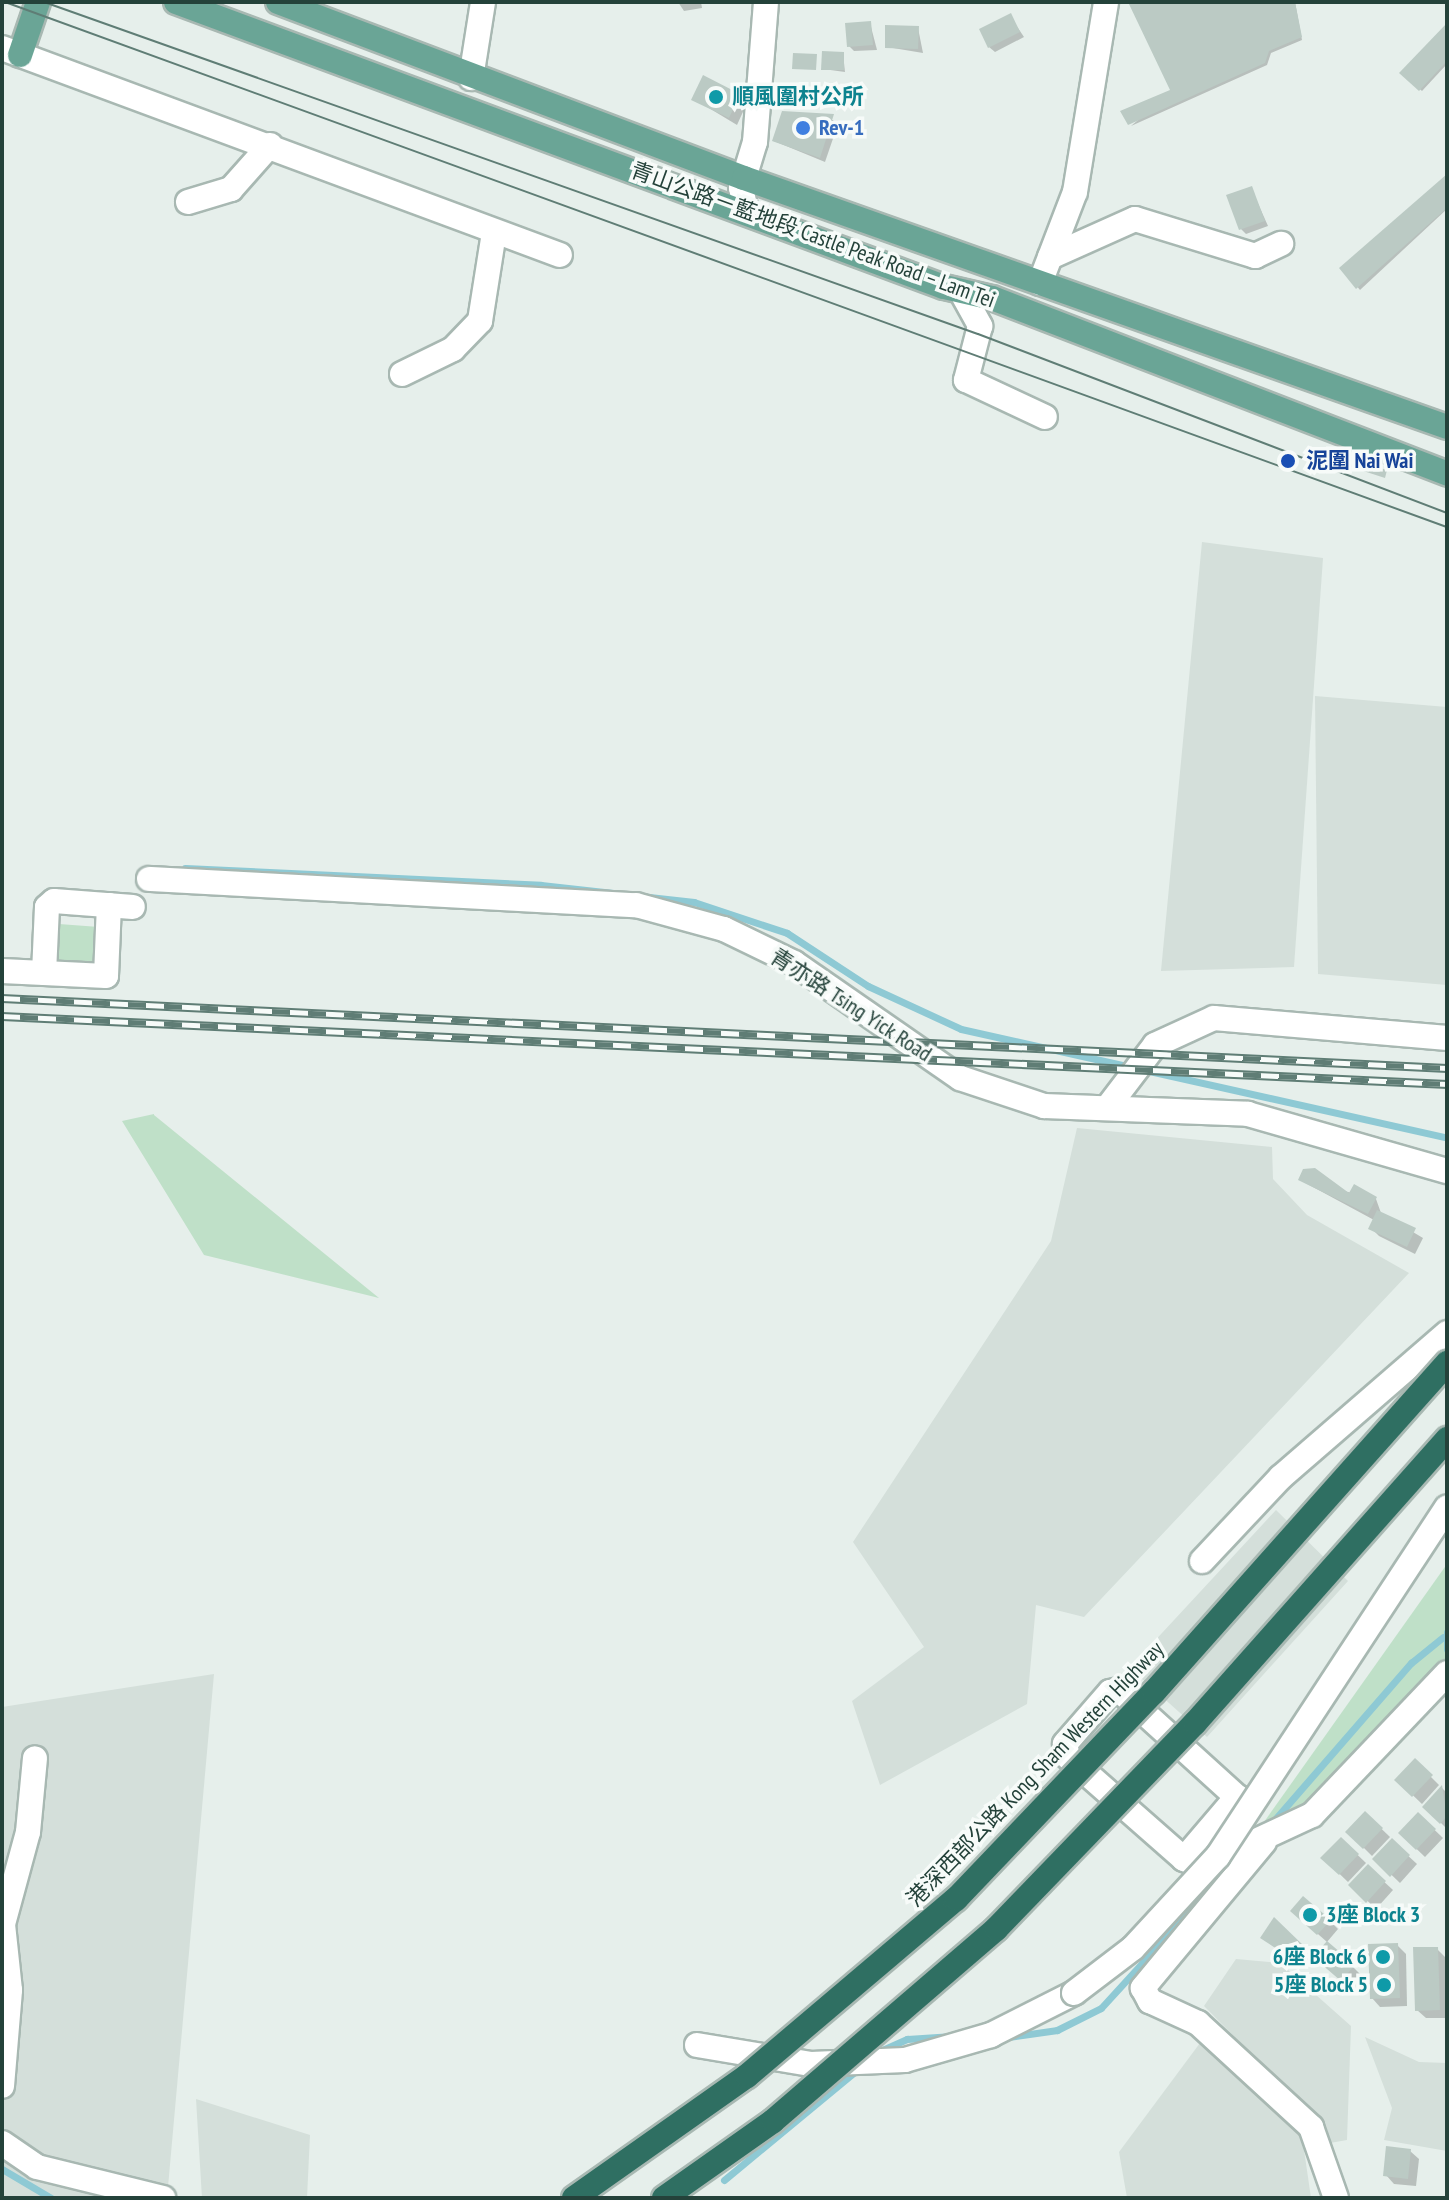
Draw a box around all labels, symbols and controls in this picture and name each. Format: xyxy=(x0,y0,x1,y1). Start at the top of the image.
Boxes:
place label: 順風圍村公所 xyxy=(732,84,864,110)
marker: 順風圍村公所 xyxy=(707,88,725,106)
place label: Rev-1 xyxy=(819,115,864,141)
marker: Rev-1 xyxy=(794,119,812,137)
street label: 青山公路－藍地段 Castle Peak Road – Lam Tei xyxy=(626,156,1000,314)
place label: 泥圍 Nai Wai xyxy=(1306,448,1414,474)
marker: 泥圍 Nai Wai xyxy=(1277,450,1299,472)
street label: 青亦路 Tsing Yick Road xyxy=(765,943,937,1067)
street label: 港深西部公路 Kong Sham Western Highway xyxy=(901,1636,1169,1912)
place label: 3座 Block 3 xyxy=(1326,1902,1421,1928)
marker: 3座 Block 3 xyxy=(1301,1906,1319,1924)
place label: 6座 Block 6 xyxy=(1272,1944,1367,1970)
marker: 6座 Block 6 xyxy=(1374,1948,1392,1966)
place label: 5座 Block 5 xyxy=(1273,1972,1368,1998)
marker: 5座 Block 5 xyxy=(1375,1976,1393,1994)

